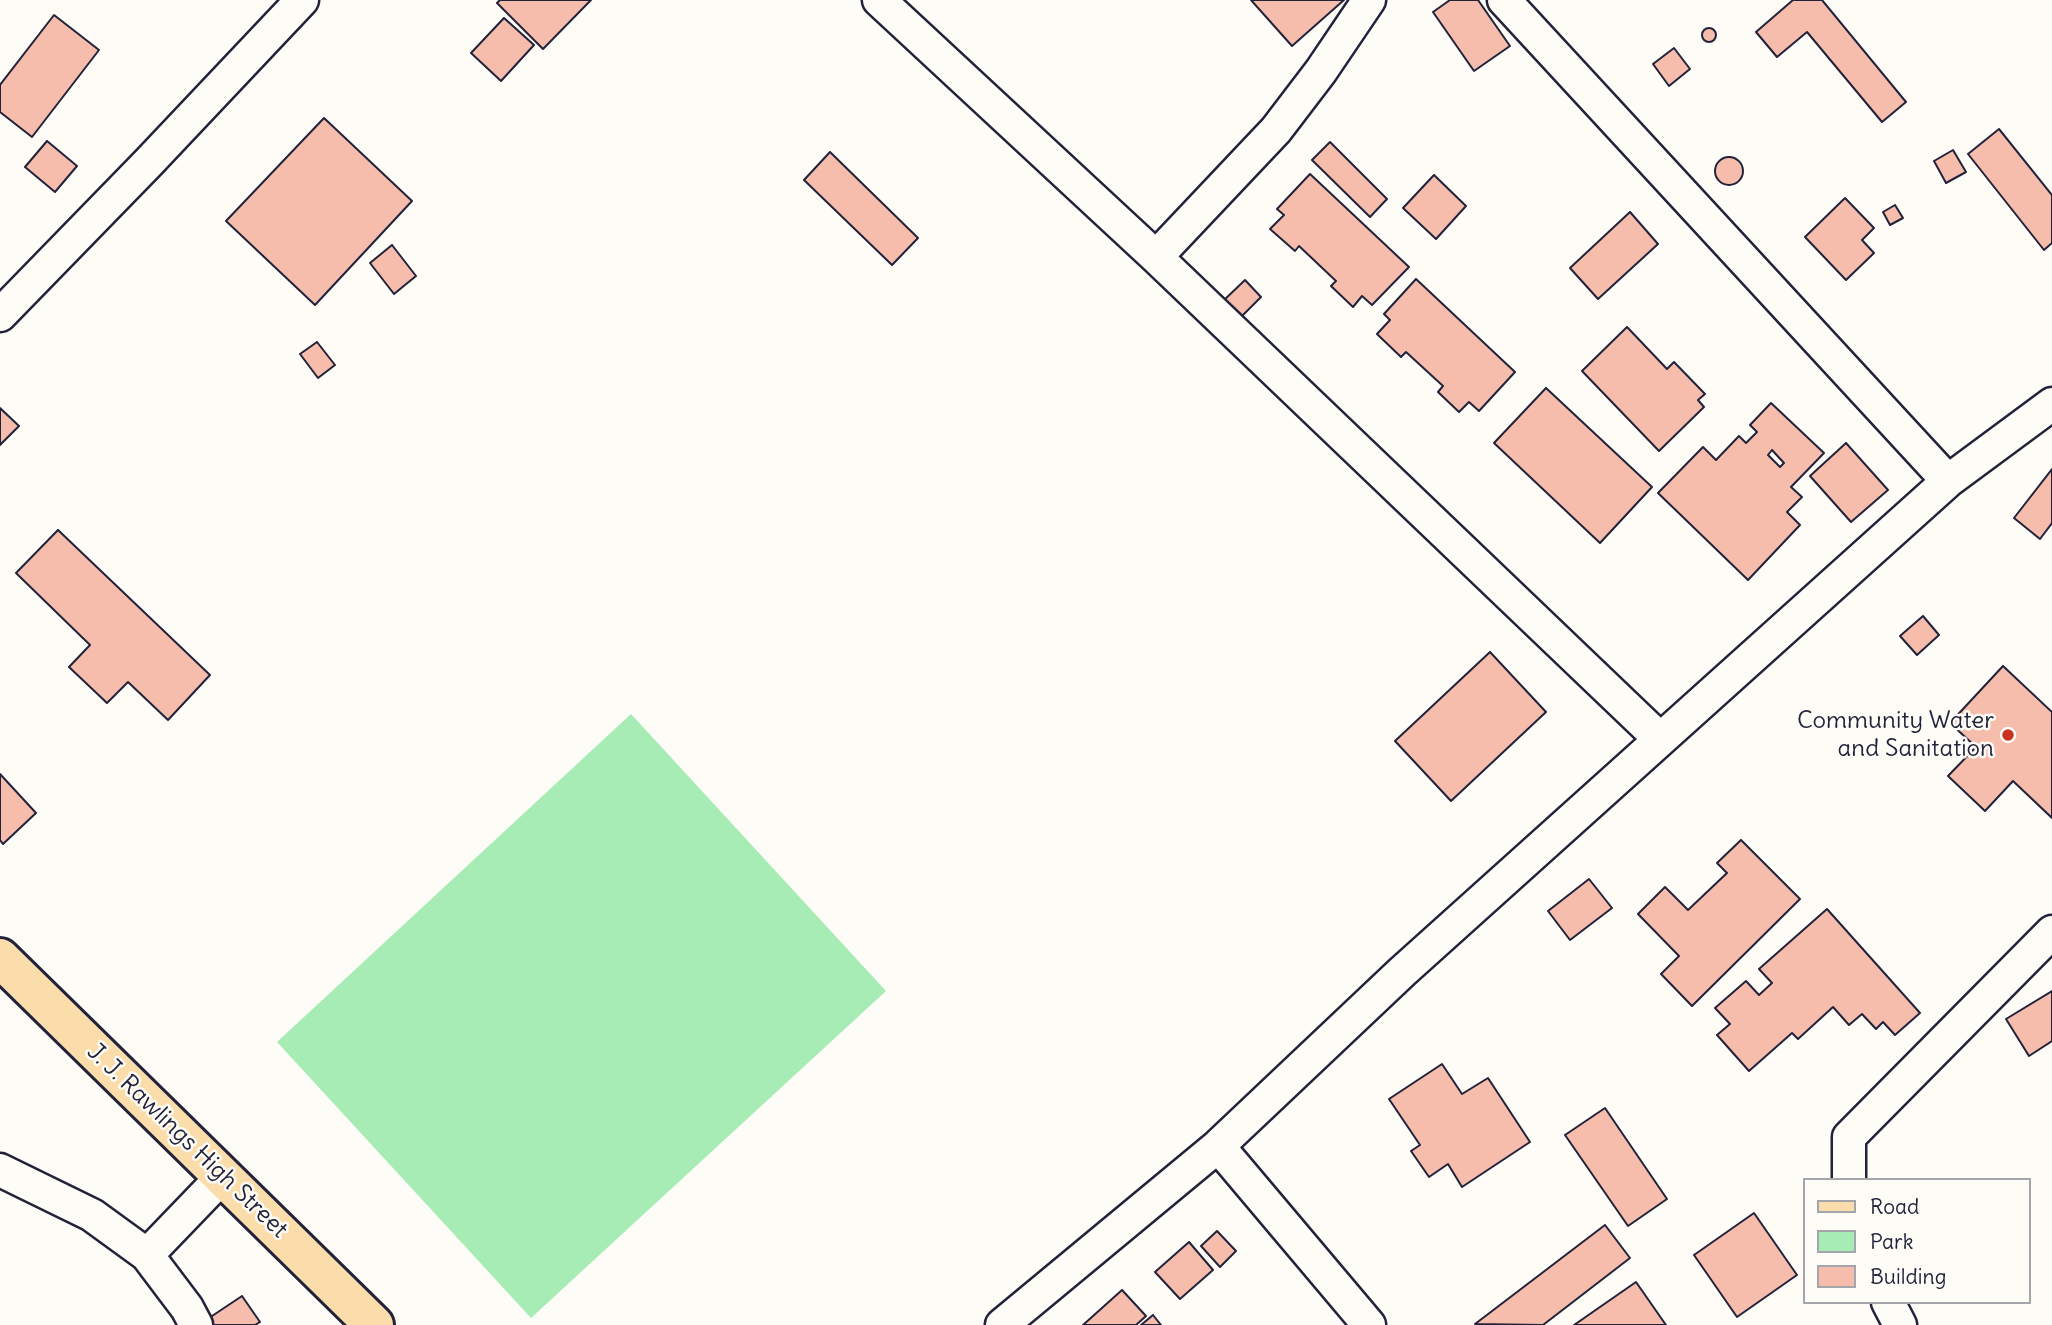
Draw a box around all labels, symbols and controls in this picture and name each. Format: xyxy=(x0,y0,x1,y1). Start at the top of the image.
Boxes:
place label: Community Water and Sanitation xyxy=(1797,707,1994,763)
marker: Community Water and Sanitation xyxy=(2000,727,2016,743)
street label: J. J. Rawlings High Street xyxy=(81,1038,293,1244)
legend xyxy=(1804,1178,2031,1304)
text: Road xyxy=(1870,1193,1919,1220)
text: Park xyxy=(1870,1228,1913,1255)
text: Building xyxy=(1870,1263,1946,1290)

